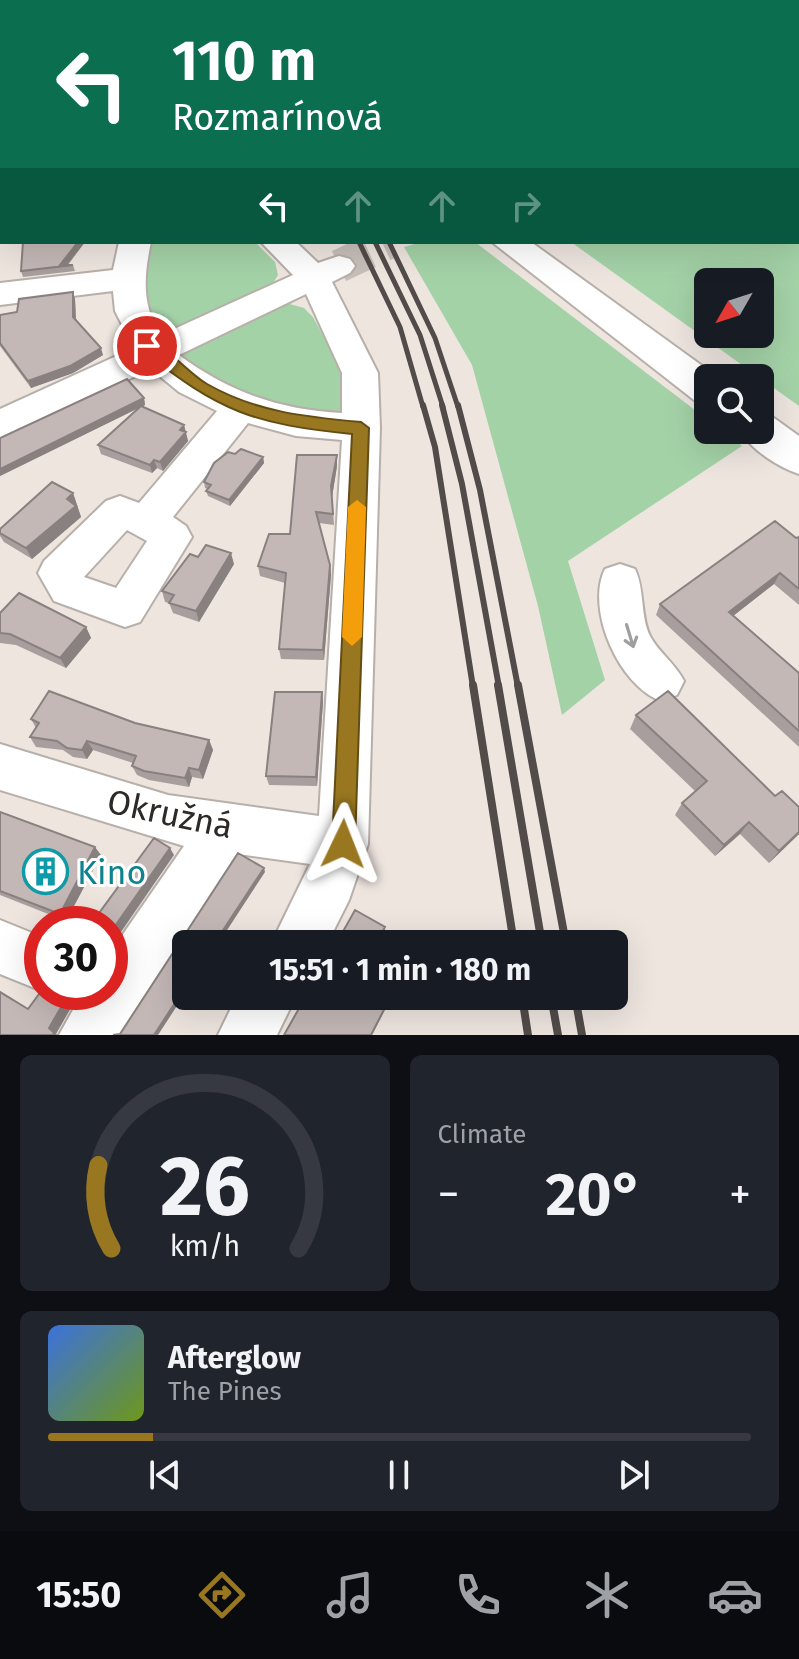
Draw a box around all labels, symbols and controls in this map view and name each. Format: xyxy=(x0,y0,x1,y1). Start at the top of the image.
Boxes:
text: 110 m xyxy=(172,28,316,95)
icon: left xyxy=(40,32,144,136)
text: Rozmarínová xyxy=(172,96,383,140)
icon: left xyxy=(252,184,296,228)
icon: ahead xyxy=(336,184,380,228)
icon: ahead xyxy=(420,184,464,228)
icon: right xyxy=(504,184,548,228)
north arrow xyxy=(694,268,774,348)
map controls xyxy=(694,268,774,444)
pin xyxy=(113,312,181,380)
icon: arrive xyxy=(125,324,169,368)
button: search xyxy=(694,364,774,444)
one-way arrow xyxy=(624,623,638,648)
street label: Okružná xyxy=(104,781,236,847)
position arrow xyxy=(301,802,385,886)
building icon: Kino xyxy=(22,848,70,896)
place label: Kino xyxy=(77,852,146,893)
speed limit sign: 30 xyxy=(24,906,128,1010)
text: 15:51 · 1 min · 180 m xyxy=(269,952,531,988)
text: Climate xyxy=(438,1119,526,1150)
text: 26 xyxy=(160,1137,250,1237)
text: 20° xyxy=(546,1159,643,1231)
text: − xyxy=(438,1168,460,1221)
text: + xyxy=(729,1168,751,1221)
text: km/h xyxy=(169,1229,240,1264)
text: Afterglow xyxy=(168,1340,301,1376)
text: The Pines xyxy=(168,1376,282,1407)
icon: previous xyxy=(143,1453,187,1497)
icon: pause xyxy=(377,1453,421,1497)
icon: next xyxy=(612,1453,656,1497)
icon: directions xyxy=(194,1567,250,1623)
icon: music xyxy=(322,1567,378,1623)
icon: phone xyxy=(450,1567,506,1623)
icon: climate xyxy=(579,1567,635,1623)
icon: car xyxy=(707,1567,763,1623)
text: 15:50 xyxy=(36,1573,121,1617)

